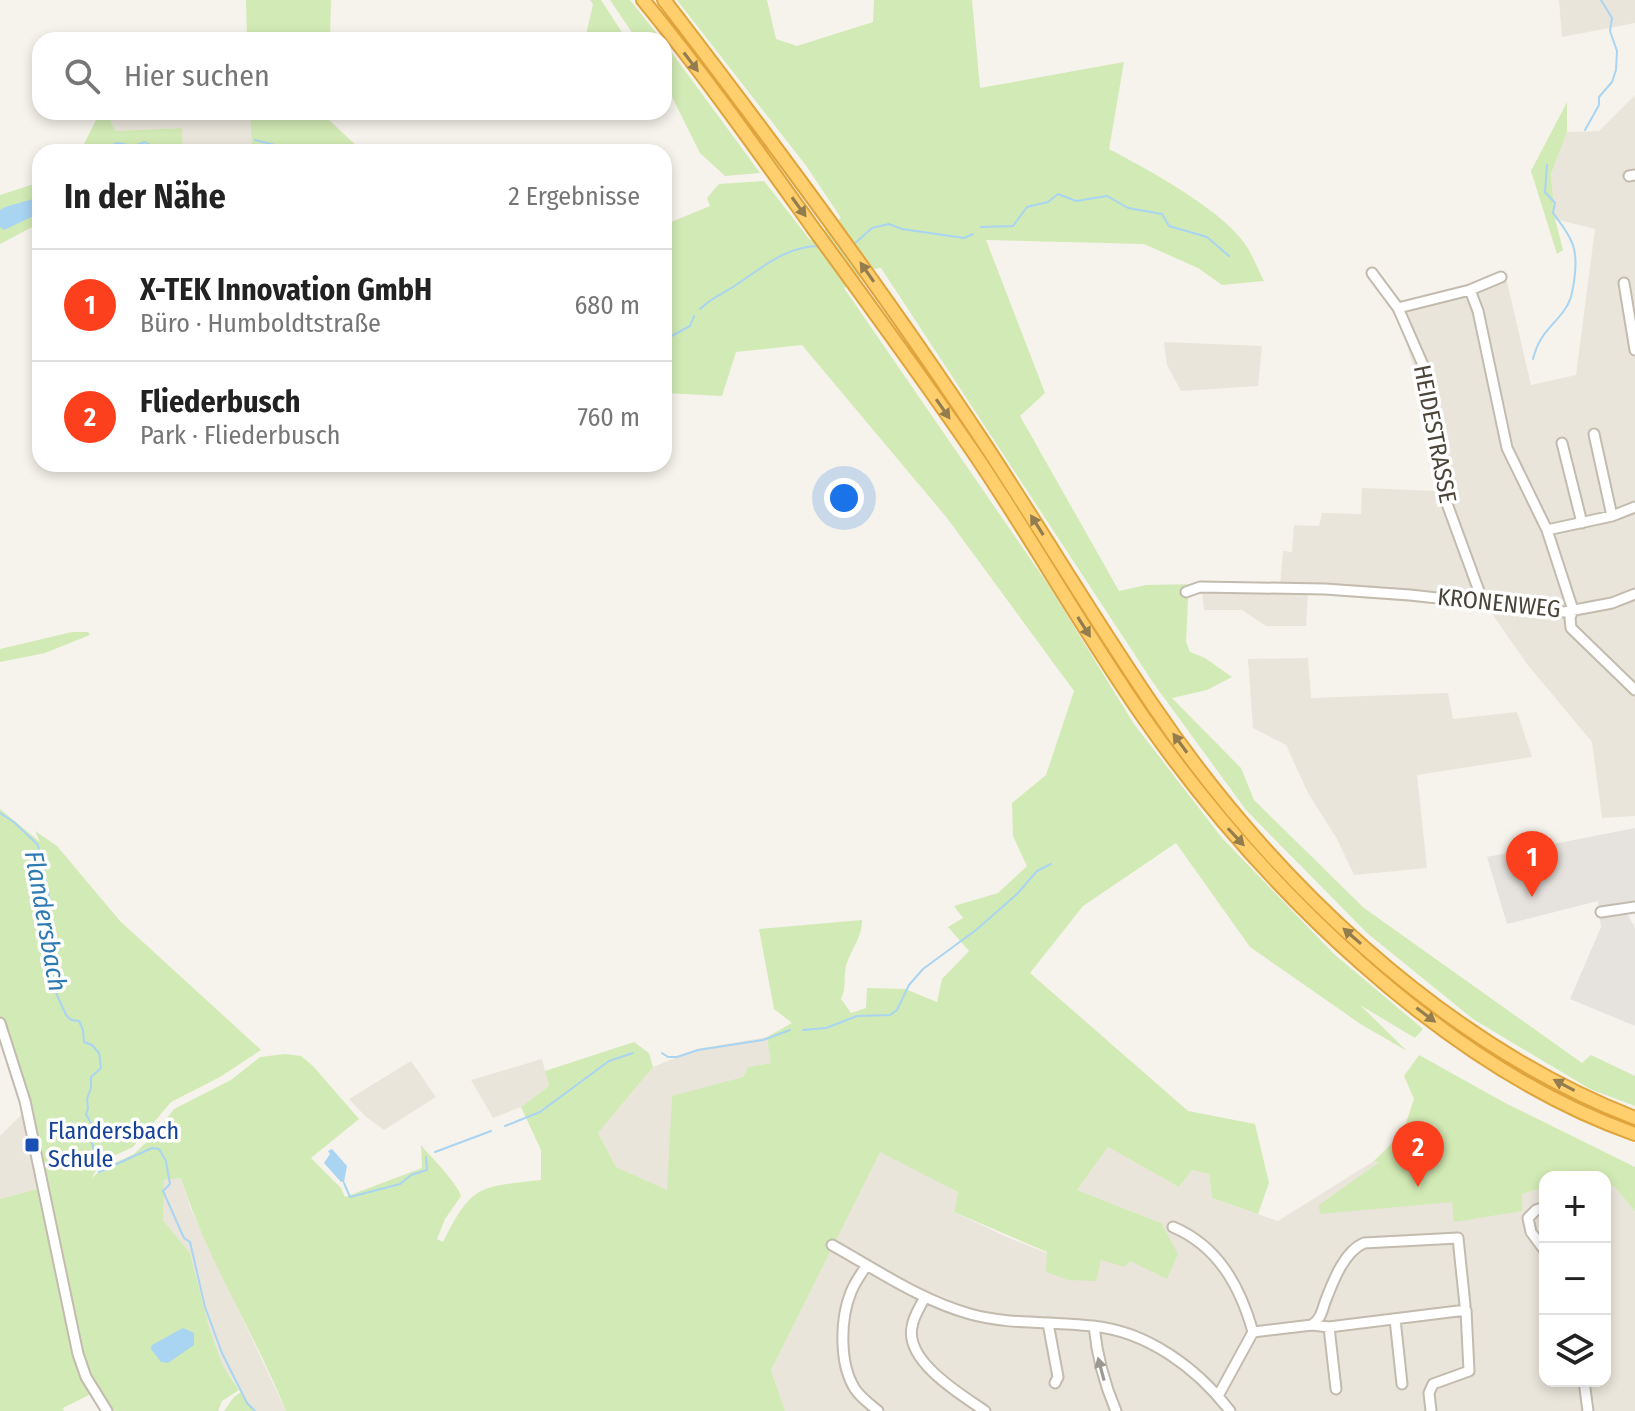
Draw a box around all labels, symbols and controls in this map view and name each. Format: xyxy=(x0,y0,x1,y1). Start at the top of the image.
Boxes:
search box xyxy=(32,32,672,120)
one-way arrow xyxy=(682,52,698,72)
icon: search xyxy=(60,54,104,98)
text: Hier suchen xyxy=(124,58,270,94)
text: In der Nähe xyxy=(64,176,226,217)
text: 2 Ergebnisse xyxy=(508,181,640,212)
one-way arrow xyxy=(791,197,806,218)
one-way arrow xyxy=(860,261,875,282)
text: X-TEK Innovation GmbH xyxy=(140,272,432,308)
text: 1 xyxy=(85,290,96,321)
text: 680 m xyxy=(574,290,640,321)
text: Büro · Humboldtstraße xyxy=(140,308,381,339)
street label: HEIDESTRASSE xyxy=(1408,363,1462,505)
text: Fliederbusch xyxy=(140,384,300,420)
one-way arrow xyxy=(935,398,950,419)
text: 2 xyxy=(84,402,96,433)
text: 760 m xyxy=(578,402,640,433)
text: Park · Fliederbusch xyxy=(140,420,341,451)
your location xyxy=(824,478,864,518)
one-way arrow xyxy=(1031,514,1045,536)
street label: KRONENWEG xyxy=(1436,583,1562,623)
one-way arrow xyxy=(1077,616,1091,638)
one-way arrow xyxy=(1172,732,1188,753)
one-way arrow xyxy=(1226,828,1244,847)
pin: 1 xyxy=(1506,831,1558,897)
water label: Flandersbach xyxy=(18,848,73,994)
one-way arrow xyxy=(1343,928,1362,946)
one-way arrow xyxy=(1415,1006,1436,1022)
one-way arrow xyxy=(1553,1079,1576,1092)
place label: Flandersbach Schule xyxy=(48,1117,179,1173)
pin: 2 xyxy=(1392,1121,1444,1187)
marker: Flandersbach Schule xyxy=(23,1136,41,1154)
map controls xyxy=(1539,1171,1611,1387)
button: + xyxy=(1539,1171,1611,1243)
button: − xyxy=(1539,1243,1611,1315)
button: layers xyxy=(1539,1315,1611,1387)
one-way arrow xyxy=(1095,1357,1107,1382)

